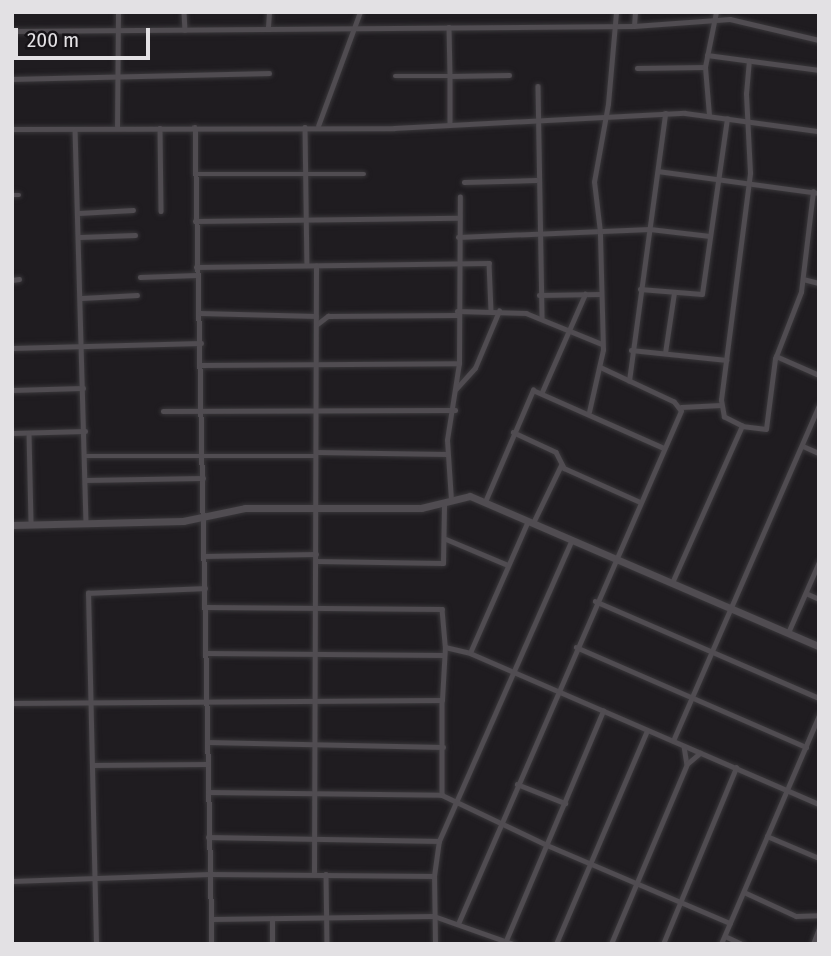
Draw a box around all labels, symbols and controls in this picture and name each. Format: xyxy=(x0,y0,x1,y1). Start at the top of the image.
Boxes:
scale bar xyxy=(18,14,154,58)
text: 200 m xyxy=(27,27,79,53)

